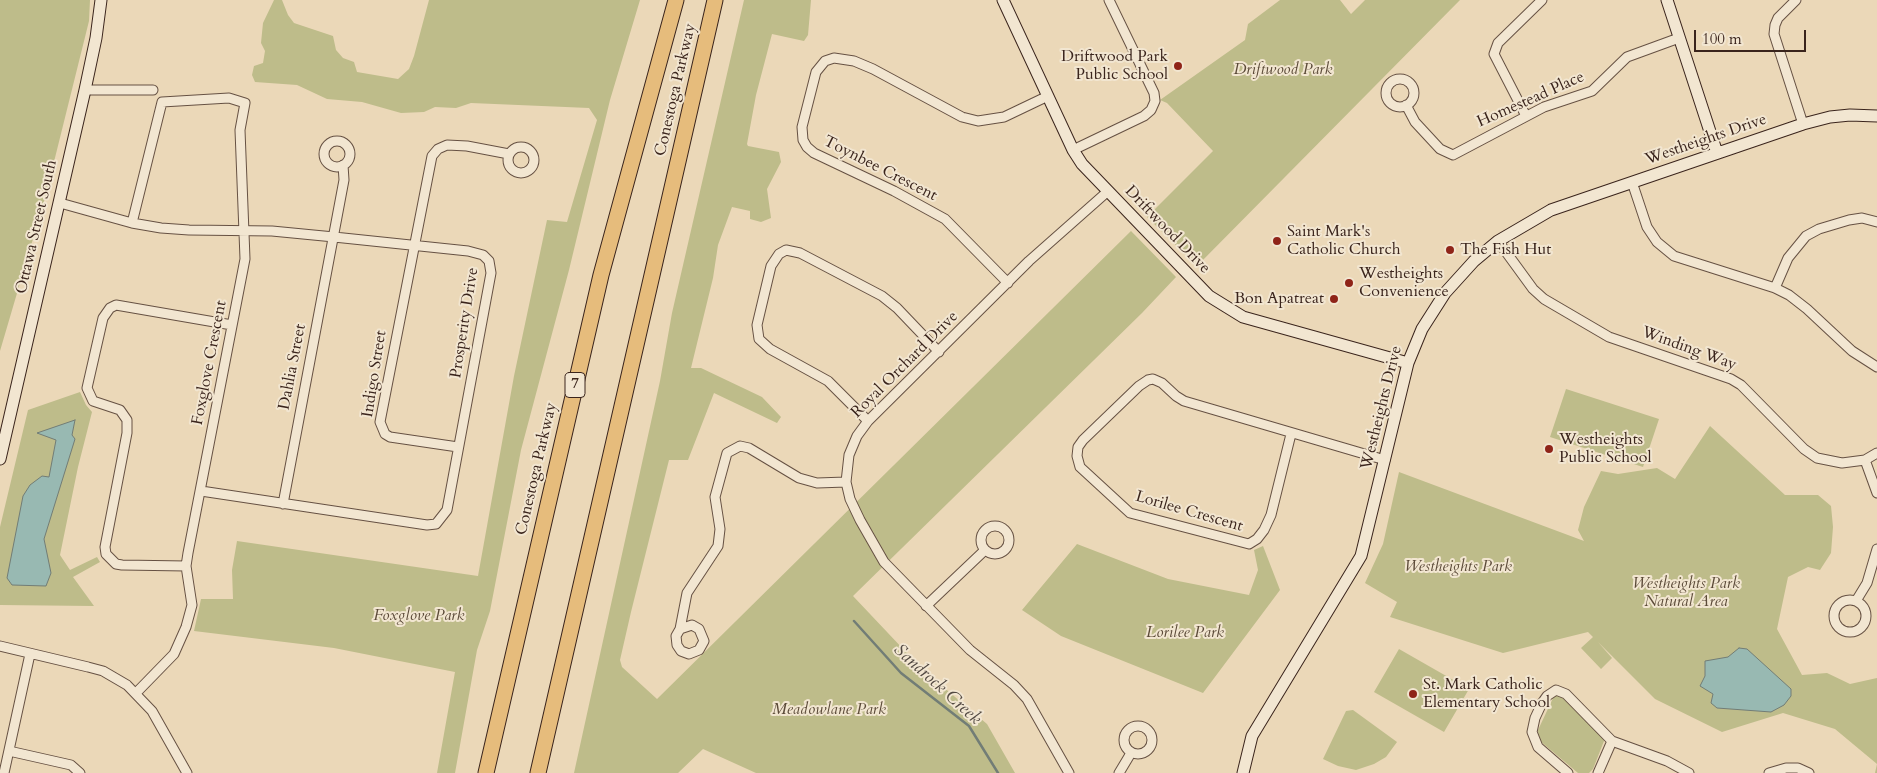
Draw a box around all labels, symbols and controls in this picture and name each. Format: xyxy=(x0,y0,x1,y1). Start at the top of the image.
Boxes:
scale bar xyxy=(1697,20,1810,52)
street label: Conestoga Parkway xyxy=(651,22,701,158)
text: 100 m xyxy=(1702,29,1742,49)
place label: Driftwood Park Public School xyxy=(1061,47,1168,85)
marker: Driftwood Park Public School xyxy=(1172,60,1184,72)
park label: Driftwood Park xyxy=(1234,60,1332,80)
street label: Homestead Place xyxy=(1474,68,1588,132)
street label: Westheights Drive xyxy=(1643,110,1769,170)
street label: Toynbee Crescent xyxy=(820,132,940,206)
street label: Ottawa Street South xyxy=(12,158,62,296)
street label: Driftwood Drive xyxy=(1120,182,1214,278)
place label: Saint Mark's Catholic Church xyxy=(1287,222,1401,260)
marker: Saint Mark's Catholic Church xyxy=(1271,235,1283,247)
place label: The Fish Hut xyxy=(1460,240,1551,260)
marker: The Fish Hut xyxy=(1444,244,1456,256)
place label: Westheights Convenience xyxy=(1359,264,1449,302)
street label: Prosperity Drive xyxy=(447,266,483,380)
marker: Westheights Convenience xyxy=(1343,277,1355,289)
place label: Bon Apatreat xyxy=(1234,289,1324,309)
marker: Bon Apatreat xyxy=(1328,293,1340,305)
street label: Foxglove Crescent xyxy=(189,299,231,427)
street label: Royal Orchard Drive xyxy=(847,307,963,423)
street label: Dahlia Street xyxy=(275,322,311,412)
street label: Winding Way xyxy=(1639,323,1739,375)
street label: Indigo Street xyxy=(359,329,391,419)
street label: Westheights Drive xyxy=(1357,344,1407,472)
road number: 7 xyxy=(565,372,585,398)
street label: Conestoga Parkway xyxy=(512,401,562,537)
place label: Westheights Public School xyxy=(1559,430,1651,468)
marker: Westheights Public School xyxy=(1543,443,1555,455)
street label: Lorilee Crescent xyxy=(1133,487,1245,537)
park label: Westheights Park xyxy=(1404,557,1512,577)
park label: Westheights Park Natural Area xyxy=(1632,574,1740,612)
park label: Foxglove Park xyxy=(373,606,465,626)
park label: Lorilee Park xyxy=(1146,623,1224,643)
water label: Sandrock Creek xyxy=(889,640,985,730)
place label: St. Mark Catholic Elementary School xyxy=(1423,675,1550,713)
marker: St. Mark Catholic Elementary School xyxy=(1407,688,1419,700)
park label: Meadowlane Park xyxy=(772,700,886,720)

